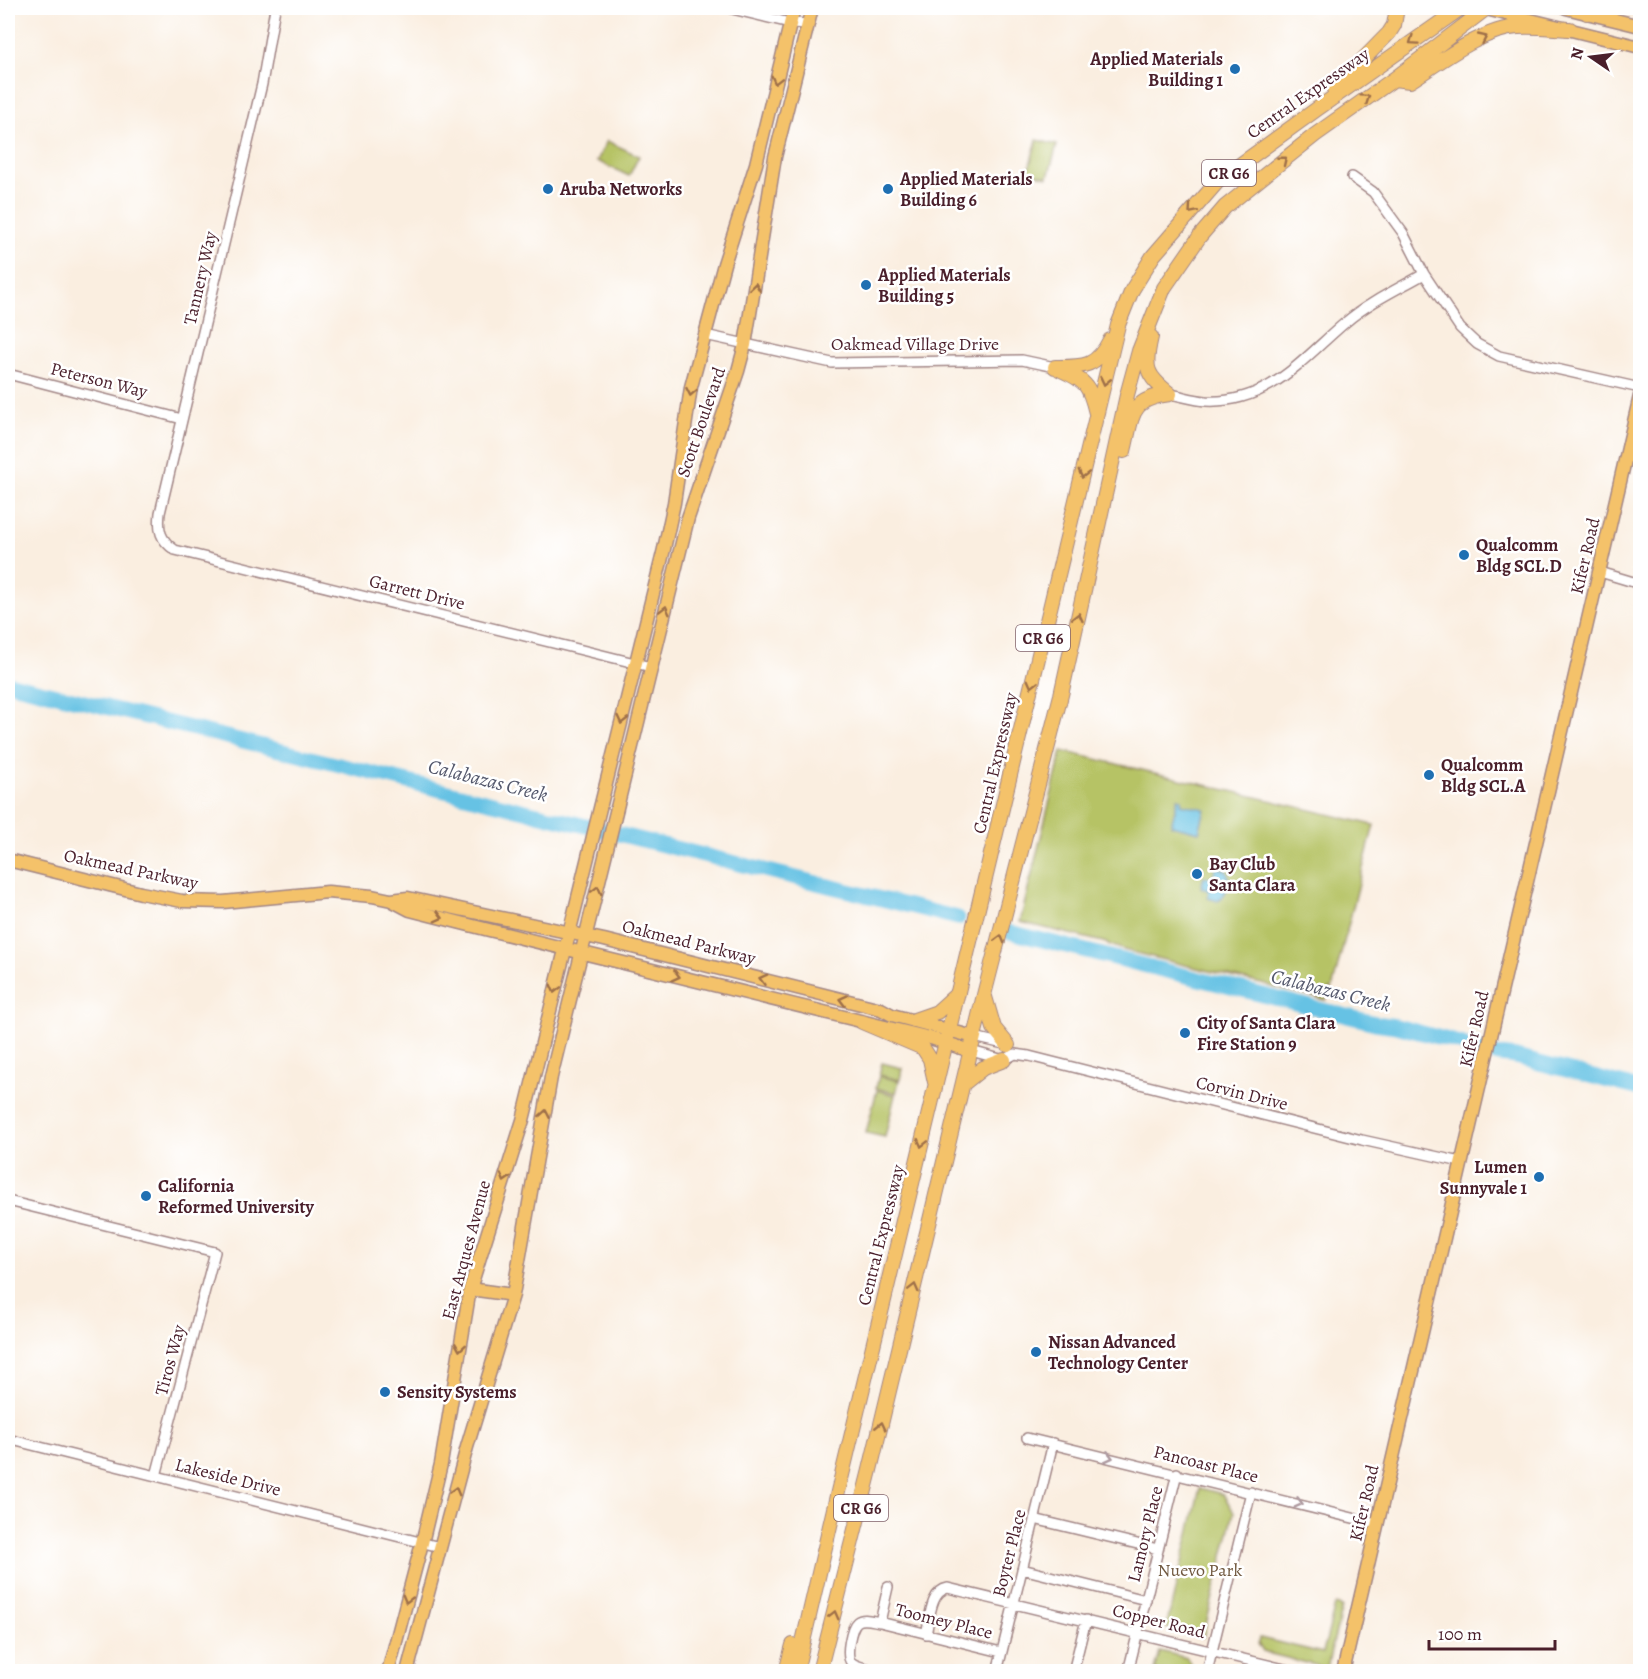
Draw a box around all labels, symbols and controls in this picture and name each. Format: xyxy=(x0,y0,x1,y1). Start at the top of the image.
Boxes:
north arrow xyxy=(1561,27,1621,87)
one-way arrow xyxy=(1476,33,1487,45)
one-way arrow xyxy=(1409,34,1420,45)
street label: Central Expressway xyxy=(1242,41,1375,144)
text: N xyxy=(1565,45,1590,62)
place label: Applied Materials Building 1 xyxy=(1089,47,1224,92)
marker: Applied Materials Building 1 xyxy=(1228,62,1242,76)
one-way arrow xyxy=(771,75,784,85)
one-way arrow xyxy=(1360,94,1371,105)
one-way arrow xyxy=(1276,156,1287,167)
road number: CR G6 xyxy=(1202,160,1256,186)
place label: Applied Materials Building 6 xyxy=(899,167,1033,212)
place label: Aruba Networks xyxy=(559,177,682,201)
marker: Aruba Networks xyxy=(541,182,555,196)
marker: Applied Materials Building 6 xyxy=(881,182,895,196)
one-way arrow xyxy=(1188,204,1199,214)
street label: Tannery Way xyxy=(178,228,223,327)
place label: Applied Materials Building 5 xyxy=(877,263,1011,308)
marker: Applied Materials Building 5 xyxy=(859,278,873,292)
one-way arrow xyxy=(749,283,761,292)
street label: Oakmead Village Drive xyxy=(831,332,999,356)
street label: Peterson Way xyxy=(48,356,151,404)
street label: Scott Boulevard xyxy=(671,363,731,480)
one-way arrow xyxy=(1100,376,1113,386)
one-way arrow xyxy=(685,387,698,397)
one-way arrow xyxy=(1078,469,1091,479)
street label: Kifer Road xyxy=(1565,515,1606,597)
place label: Qualcomm Bldg SCL.D xyxy=(1476,533,1562,578)
marker: Qualcomm Bldg SCL.D xyxy=(1457,548,1471,562)
street label: Garrett Drive xyxy=(367,569,467,615)
one-way arrow xyxy=(658,605,671,615)
one-way arrow xyxy=(1071,613,1084,623)
road number: CR G6 xyxy=(1016,625,1070,651)
one-way arrow xyxy=(1026,679,1039,689)
street label: Central Expressway xyxy=(967,689,1023,836)
one-way arrow xyxy=(617,714,630,724)
water label: Calabazas Creek xyxy=(425,753,551,808)
place label: Qualcomm Bldg SCL.A xyxy=(1441,753,1526,798)
marker: Qualcomm Bldg SCL.A xyxy=(1422,768,1436,782)
street label: Oakmead Parkway xyxy=(62,843,201,895)
place label: Bay Club Santa Clara xyxy=(1209,852,1296,897)
marker: Bay Club Santa Clara xyxy=(1190,867,1204,881)
one-way arrow xyxy=(589,885,602,895)
one-way arrow xyxy=(434,910,444,923)
street label: Oakmead Parkway xyxy=(620,914,759,970)
one-way arrow xyxy=(992,934,1005,944)
water label: Calabazas Creek xyxy=(1268,963,1394,1018)
one-way arrow xyxy=(670,968,680,981)
one-way arrow xyxy=(758,974,769,986)
one-way arrow xyxy=(549,984,562,994)
street label: Kifer Road xyxy=(1454,988,1495,1070)
one-way arrow xyxy=(838,994,848,1007)
place label: City of Santa Clara Fire Station 9 xyxy=(1197,1011,1336,1056)
marker: City of Santa Clara Fire Station 9 xyxy=(1178,1026,1192,1040)
street label: Corvin Drive xyxy=(1194,1070,1290,1116)
one-way arrow xyxy=(538,1109,551,1119)
one-way arrow xyxy=(916,1138,929,1148)
place label: Lumen Sunnyvale 1 xyxy=(1440,1155,1528,1200)
street label: Central Expressway xyxy=(852,1161,910,1308)
marker: Lumen Sunnyvale 1 xyxy=(1532,1170,1546,1184)
one-way arrow xyxy=(500,1172,512,1183)
place label: California Reformed University xyxy=(158,1174,315,1219)
street label: East Arques Avenue xyxy=(436,1177,496,1323)
marker: California Reformed University xyxy=(139,1189,153,1203)
one-way arrow xyxy=(907,1283,920,1293)
street label: Tiros Way xyxy=(149,1321,191,1398)
place label: Nissan Advanced Technology Center xyxy=(1048,1330,1189,1375)
one-way arrow xyxy=(454,1341,467,1351)
marker: Nissan Advanced Technology Center xyxy=(1029,1345,1043,1359)
place label: Sensity Systems xyxy=(397,1380,517,1404)
marker: Sensity Systems xyxy=(378,1385,392,1399)
one-way arrow xyxy=(874,1421,887,1431)
street label: Pancoast Place xyxy=(1151,1439,1261,1489)
one-way arrow xyxy=(1104,1449,1114,1462)
street label: Lakeside Drive xyxy=(173,1452,283,1502)
street label: Kifer Road xyxy=(1344,1462,1385,1544)
street label: Lamory Place xyxy=(1121,1483,1169,1585)
one-way arrow xyxy=(448,1486,461,1496)
road number: CR G6 xyxy=(834,1495,888,1521)
one-way arrow xyxy=(1294,1496,1304,1509)
street label: Boyter Place xyxy=(986,1507,1032,1599)
park label: Nuevo Park xyxy=(1158,1558,1242,1582)
one-way arrow xyxy=(402,1593,414,1604)
street label: Toomey Place xyxy=(893,1597,995,1645)
street label: Copper Road xyxy=(1110,1598,1208,1644)
one-way arrow xyxy=(826,1610,839,1620)
scale bar xyxy=(1429,1613,1555,1651)
text: 100 m xyxy=(1438,1622,1482,1646)

